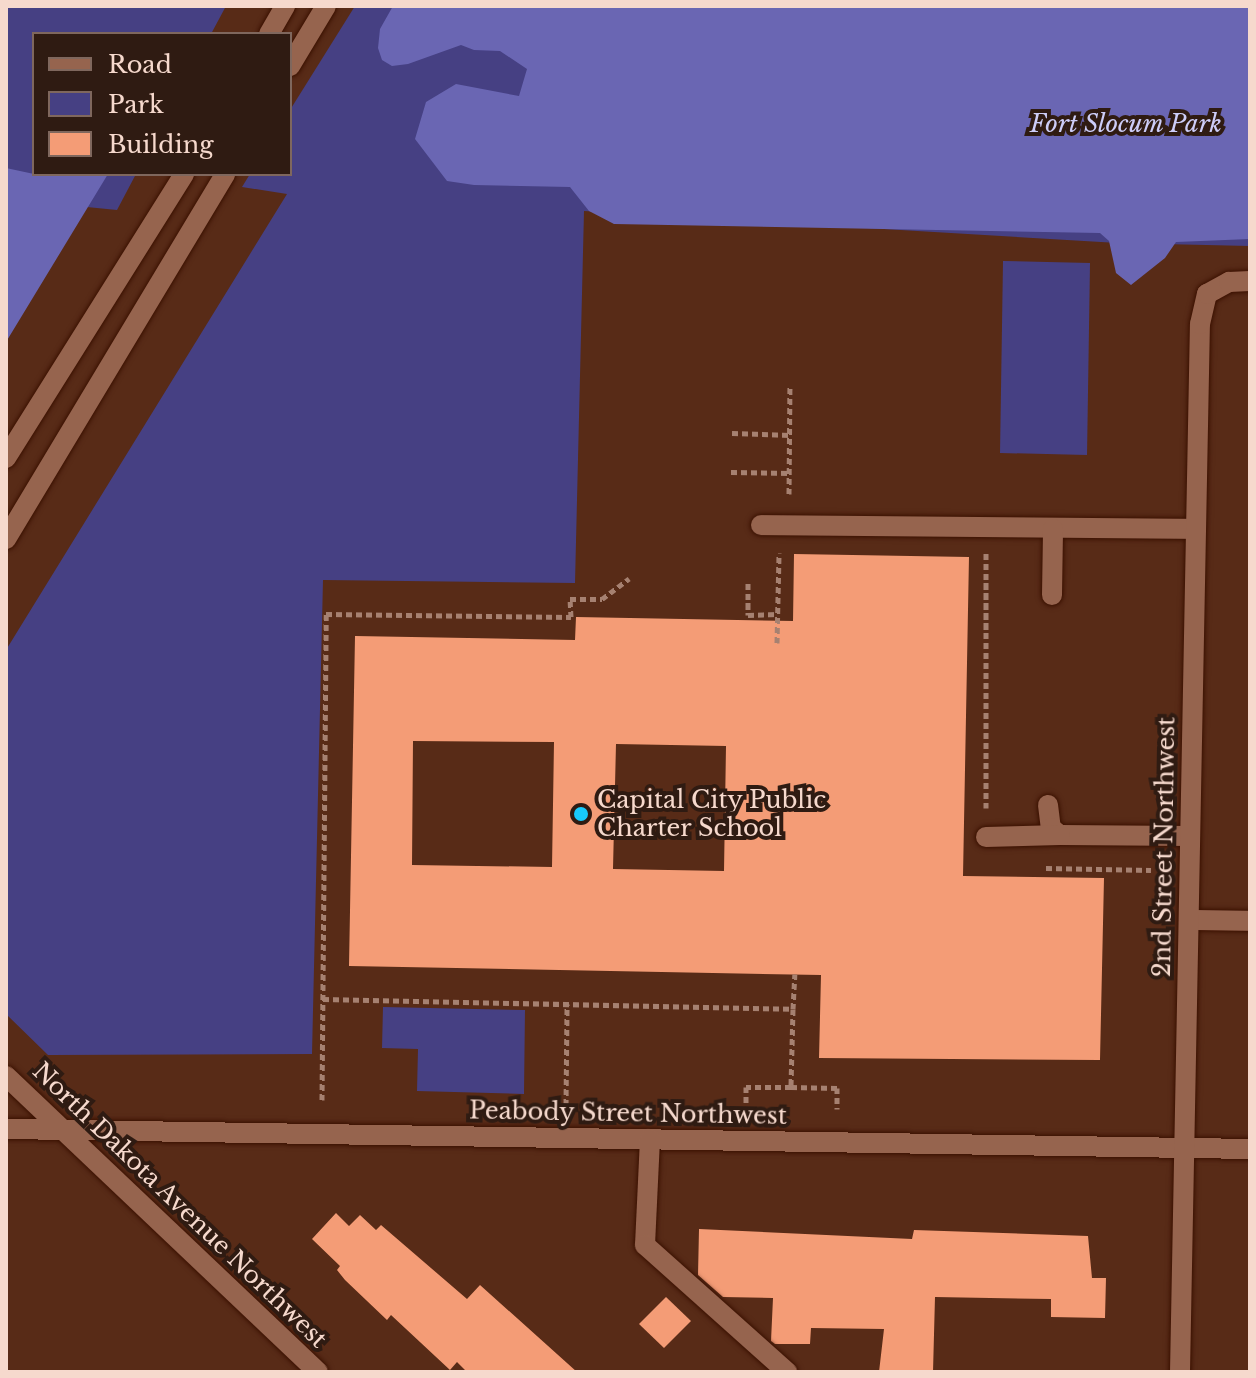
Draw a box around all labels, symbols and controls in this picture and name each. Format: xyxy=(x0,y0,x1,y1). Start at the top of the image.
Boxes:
legend xyxy=(32,32,292,176)
text: Road xyxy=(108,50,172,79)
text: Park xyxy=(108,90,164,119)
park label: Fort Slocum Park xyxy=(1030,110,1222,138)
text: Building xyxy=(108,130,214,159)
street label: 2nd Street Northwest xyxy=(1147,717,1181,977)
place label: Capital City Public Charter School xyxy=(597,786,827,842)
marker: Capital City Public Charter School xyxy=(572,805,590,823)
street label: North Dakota Avenue Northwest xyxy=(27,1056,333,1354)
street label: Peabody Street Northwest xyxy=(469,1096,787,1130)

